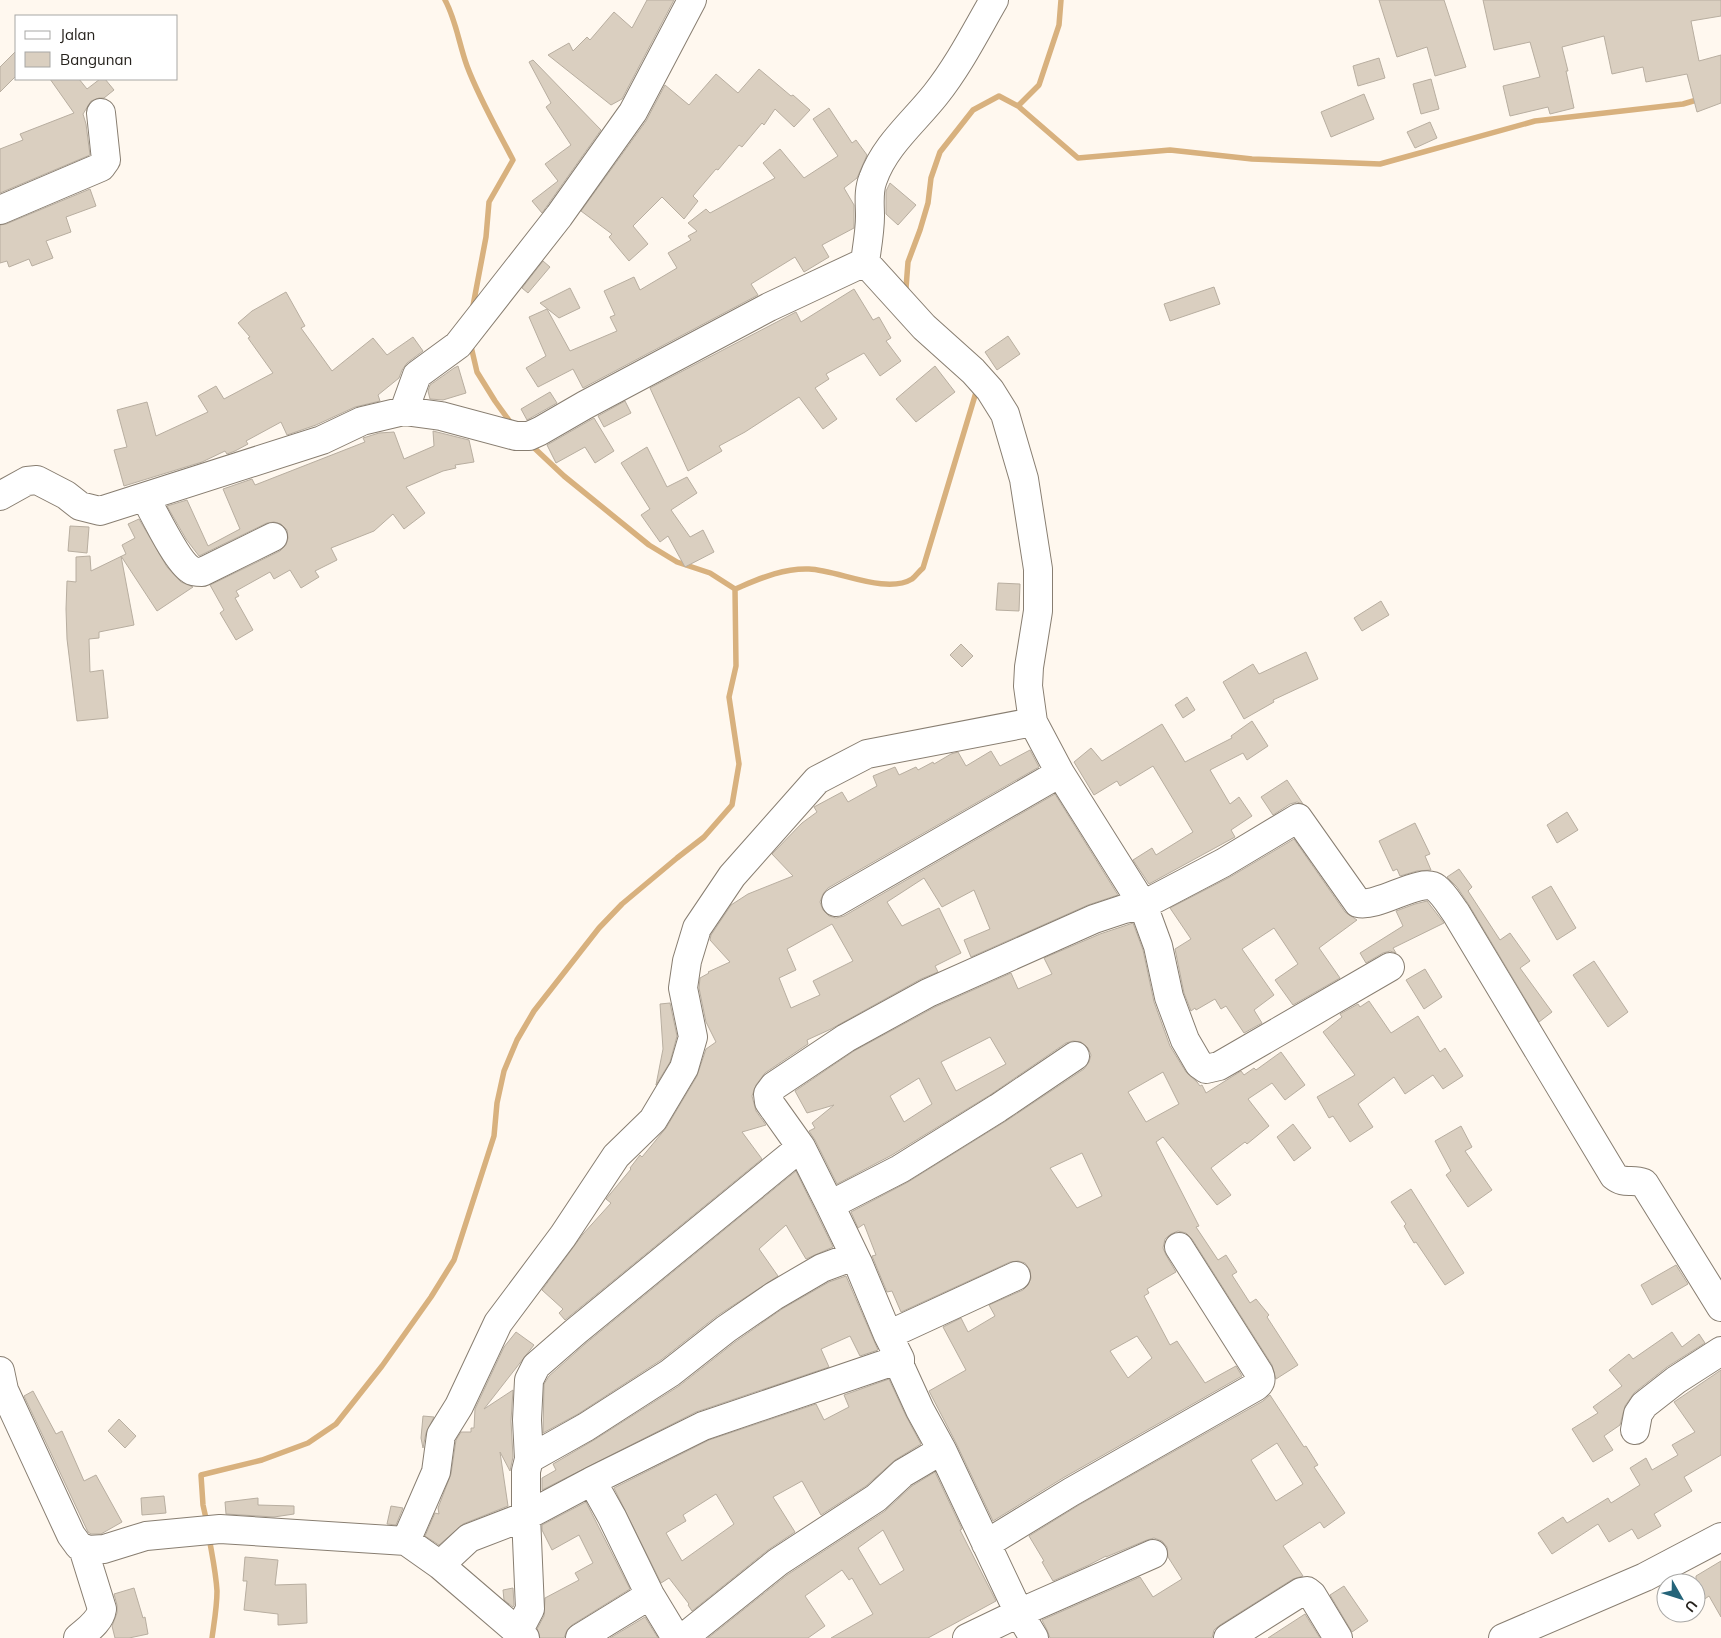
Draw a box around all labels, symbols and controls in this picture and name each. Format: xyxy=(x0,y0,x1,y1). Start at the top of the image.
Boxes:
legend xyxy=(15,15,178,80)
text: Jalan xyxy=(60,25,95,44)
text: Bangunan xyxy=(60,50,132,69)
north arrow xyxy=(1656,1573,1706,1623)
text: U xyxy=(1681,1596,1701,1616)

